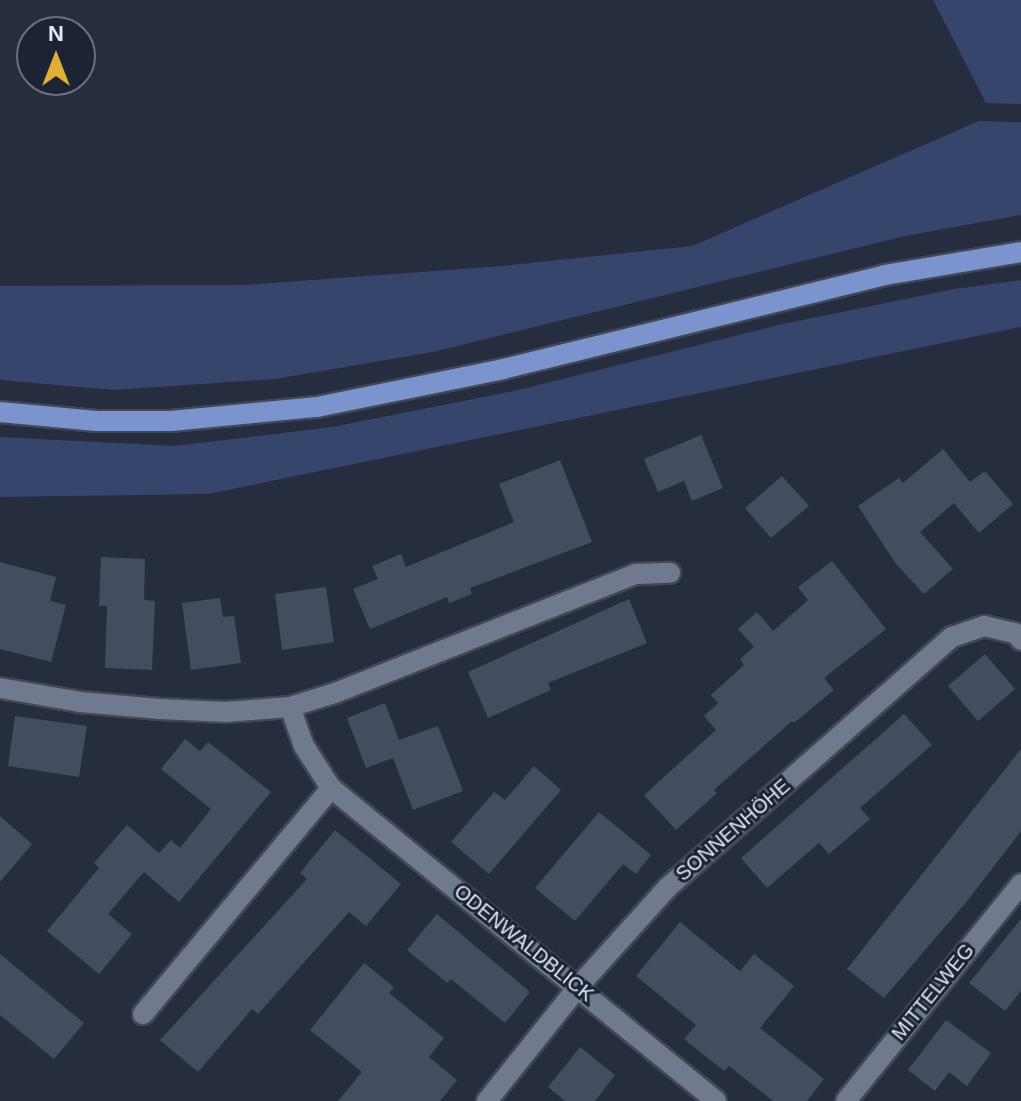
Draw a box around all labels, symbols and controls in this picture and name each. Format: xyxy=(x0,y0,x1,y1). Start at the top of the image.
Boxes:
north arrow xyxy=(16,16,96,96)
text: N xyxy=(48,21,64,46)
street label: SONNENHÖHE xyxy=(671,774,795,886)
street label: ODENWALDBLICK xyxy=(449,879,599,1007)
street label: MITTELWEG xyxy=(887,939,979,1045)

